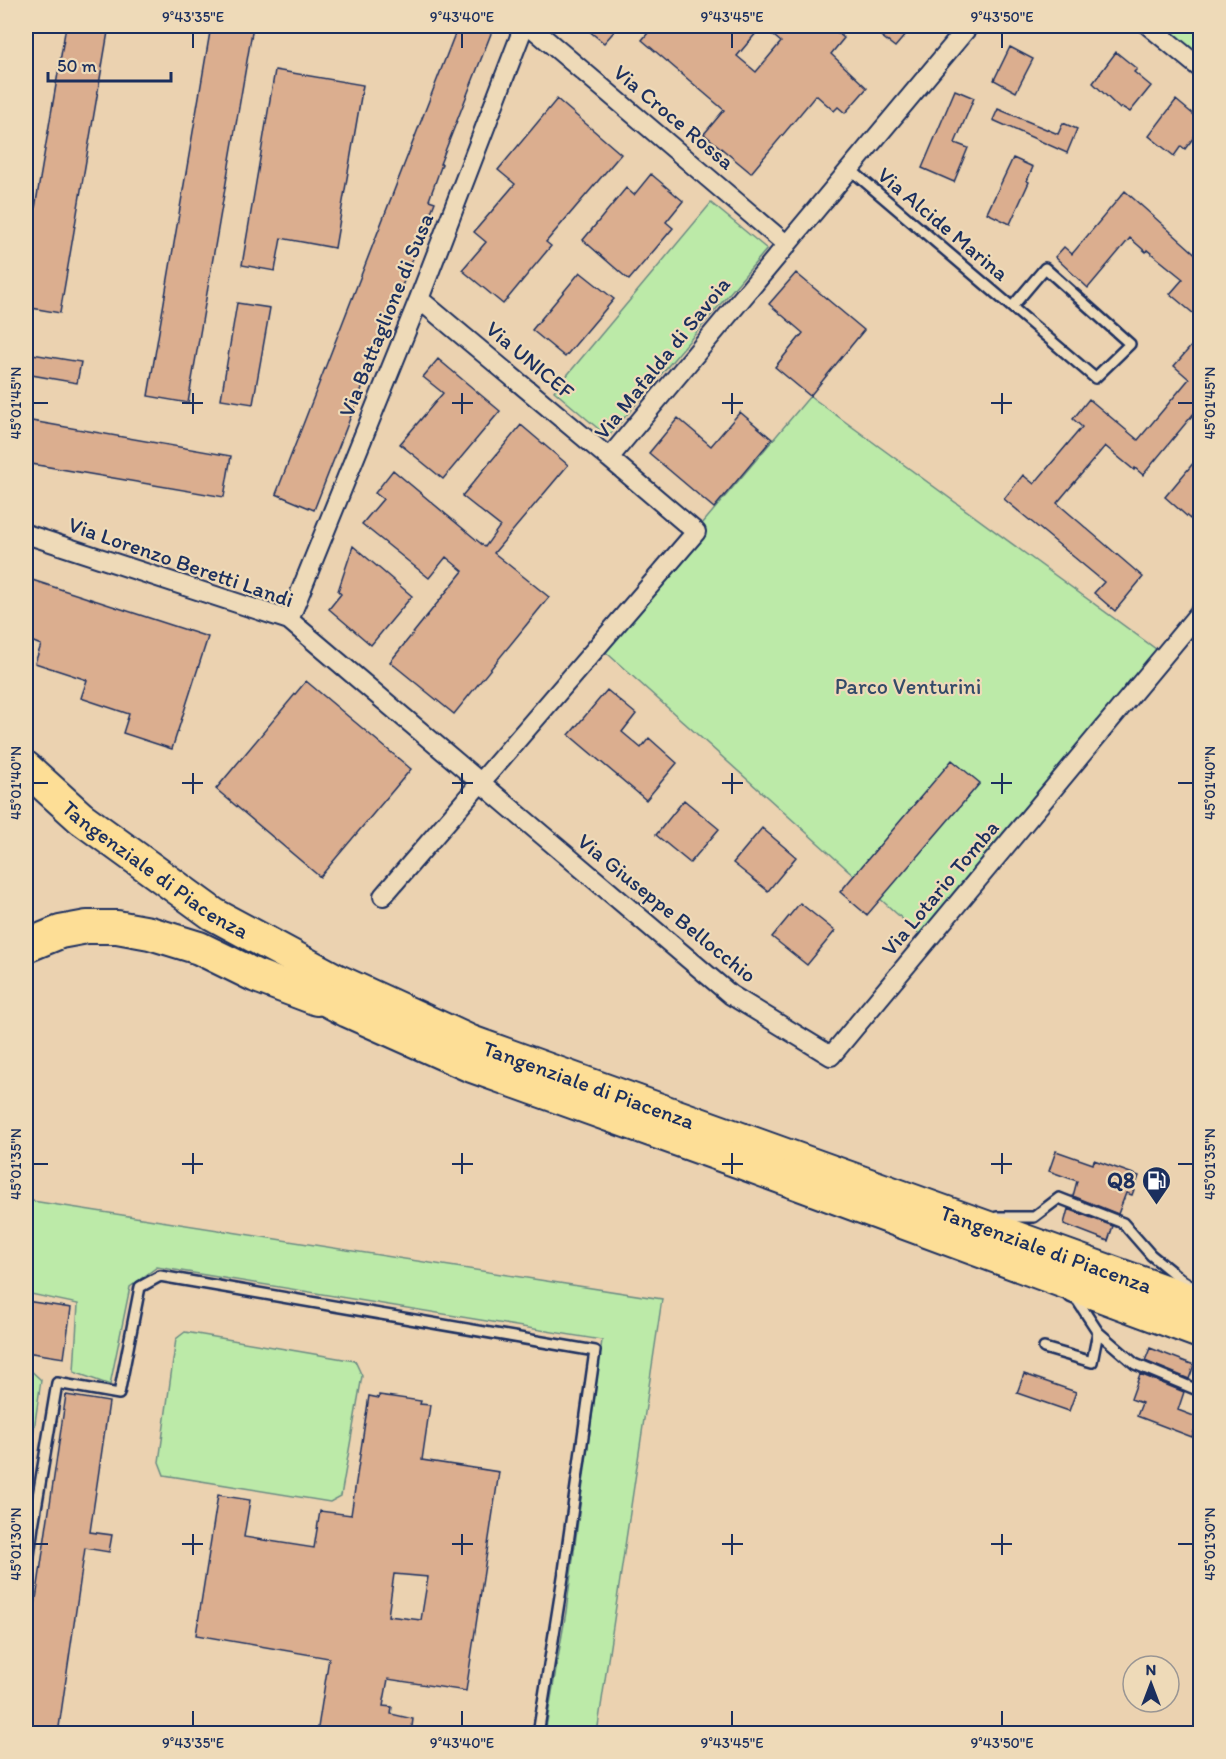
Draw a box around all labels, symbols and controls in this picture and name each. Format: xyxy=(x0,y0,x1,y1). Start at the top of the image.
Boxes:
text: 9°43'35"E xyxy=(162,8,224,26)
text: 9°43'40"E xyxy=(430,8,494,26)
text: 9°43'45"E xyxy=(701,8,763,26)
text: 9°43'50"E xyxy=(970,8,1034,26)
scale bar xyxy=(48,45,171,83)
text: 50 m xyxy=(57,55,97,77)
street label: Via Croce Rossa xyxy=(608,59,740,176)
street label: Via Alcide Marina xyxy=(872,161,1015,287)
street label: Via Battaglione di Susa xyxy=(333,209,439,421)
street label: Via Mafalda di Savoia xyxy=(588,271,736,445)
street label: Via UNICEF xyxy=(480,315,580,405)
text: 45°01'45"N xyxy=(7,367,25,439)
text: 45°01'45"N xyxy=(1201,367,1219,439)
street label: Via Lorenzo Beretti Landi xyxy=(65,511,297,613)
park label: Parco Venturini xyxy=(835,673,981,700)
text: 45°01'40"N xyxy=(7,746,25,820)
text: 45°01'40"N xyxy=(1201,746,1219,820)
street label: Tangenziale di Piacenza xyxy=(56,794,254,945)
street label: Via Lotario Tomba xyxy=(875,815,1005,961)
street label: Via Giuseppe Bellocchio xyxy=(572,827,762,989)
street label: Tangenziale di Piacenza xyxy=(479,1034,699,1135)
text: 45°01'35"N xyxy=(7,1128,25,1200)
text: 45°01'35"N xyxy=(1201,1128,1219,1200)
fuel station icon: Q8 xyxy=(1140,1164,1172,1206)
place label: Q8 xyxy=(1107,1167,1135,1194)
street label: Tangenziale di Piacenza xyxy=(937,1198,1156,1299)
text: 45°01'30"N xyxy=(7,1507,25,1581)
text: 45°01'30"N xyxy=(1201,1507,1219,1581)
north arrow xyxy=(1121,1654,1181,1714)
text: N xyxy=(1146,1660,1156,1679)
text: 9°43'35"E xyxy=(162,1734,224,1752)
text: 9°43'40"E xyxy=(430,1734,494,1752)
text: 9°43'45"E xyxy=(701,1734,763,1752)
text: 9°43'50"E xyxy=(970,1734,1034,1752)

